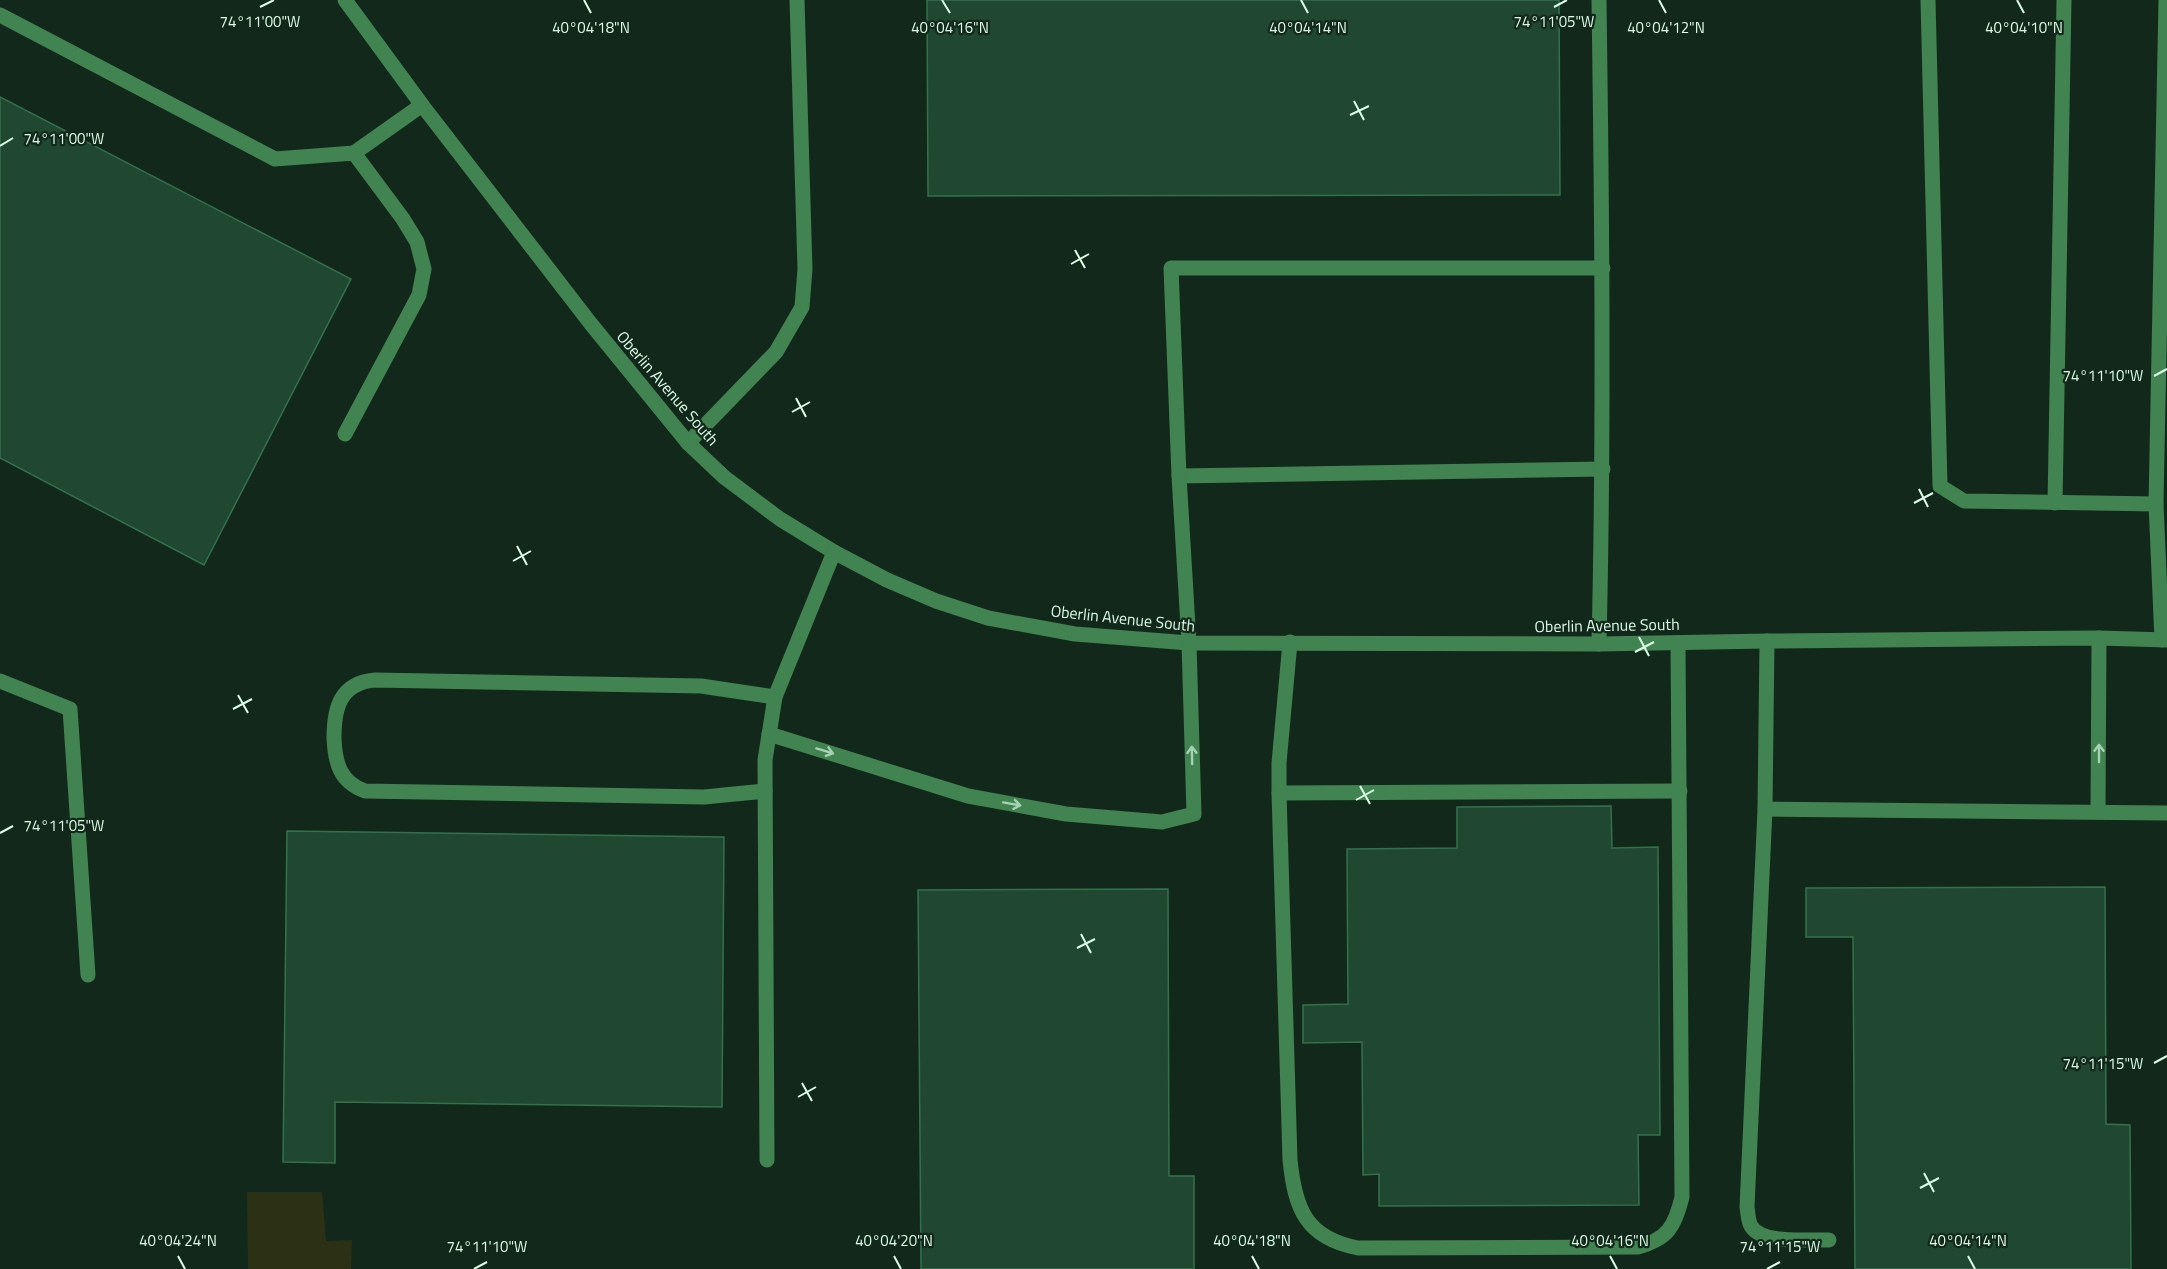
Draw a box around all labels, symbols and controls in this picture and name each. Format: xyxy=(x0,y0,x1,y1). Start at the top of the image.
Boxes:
text: 74°11'00"W xyxy=(220,10,300,33)
text: 74°11'05"W xyxy=(1514,10,1594,33)
text: 40°04'18"N xyxy=(552,16,630,39)
text: 40°04'16"N xyxy=(911,16,989,39)
text: 40°04'14"N xyxy=(1269,16,1347,39)
text: 40°04'12"N xyxy=(1627,16,1705,39)
text: 40°04'10"N xyxy=(1985,16,2063,39)
text: 74°11'00"W xyxy=(24,127,104,150)
street label: Oberlin Avenue South xyxy=(611,325,725,451)
text: 74°11'10"W xyxy=(2063,364,2143,387)
street label: Oberlin Avenue South xyxy=(1049,598,1197,638)
street label: Oberlin Avenue South xyxy=(1534,612,1680,638)
one-way arrow xyxy=(2093,744,2105,764)
one-way arrow xyxy=(815,746,834,757)
one-way arrow xyxy=(1186,746,1198,766)
one-way arrow xyxy=(1002,799,1022,810)
text: 74°11'05"W xyxy=(24,814,104,837)
text: 74°11'15"W xyxy=(2063,1052,2143,1075)
text: 40°04'24"N xyxy=(139,1229,217,1252)
text: 40°04'20"N xyxy=(855,1229,933,1252)
text: 40°04'18"N xyxy=(1213,1229,1291,1252)
text: 40°04'16"N xyxy=(1571,1229,1649,1252)
text: 40°04'14"N xyxy=(1929,1229,2007,1252)
text: 74°11'10"W xyxy=(447,1235,527,1258)
text: 74°11'15"W xyxy=(1740,1235,1820,1258)

